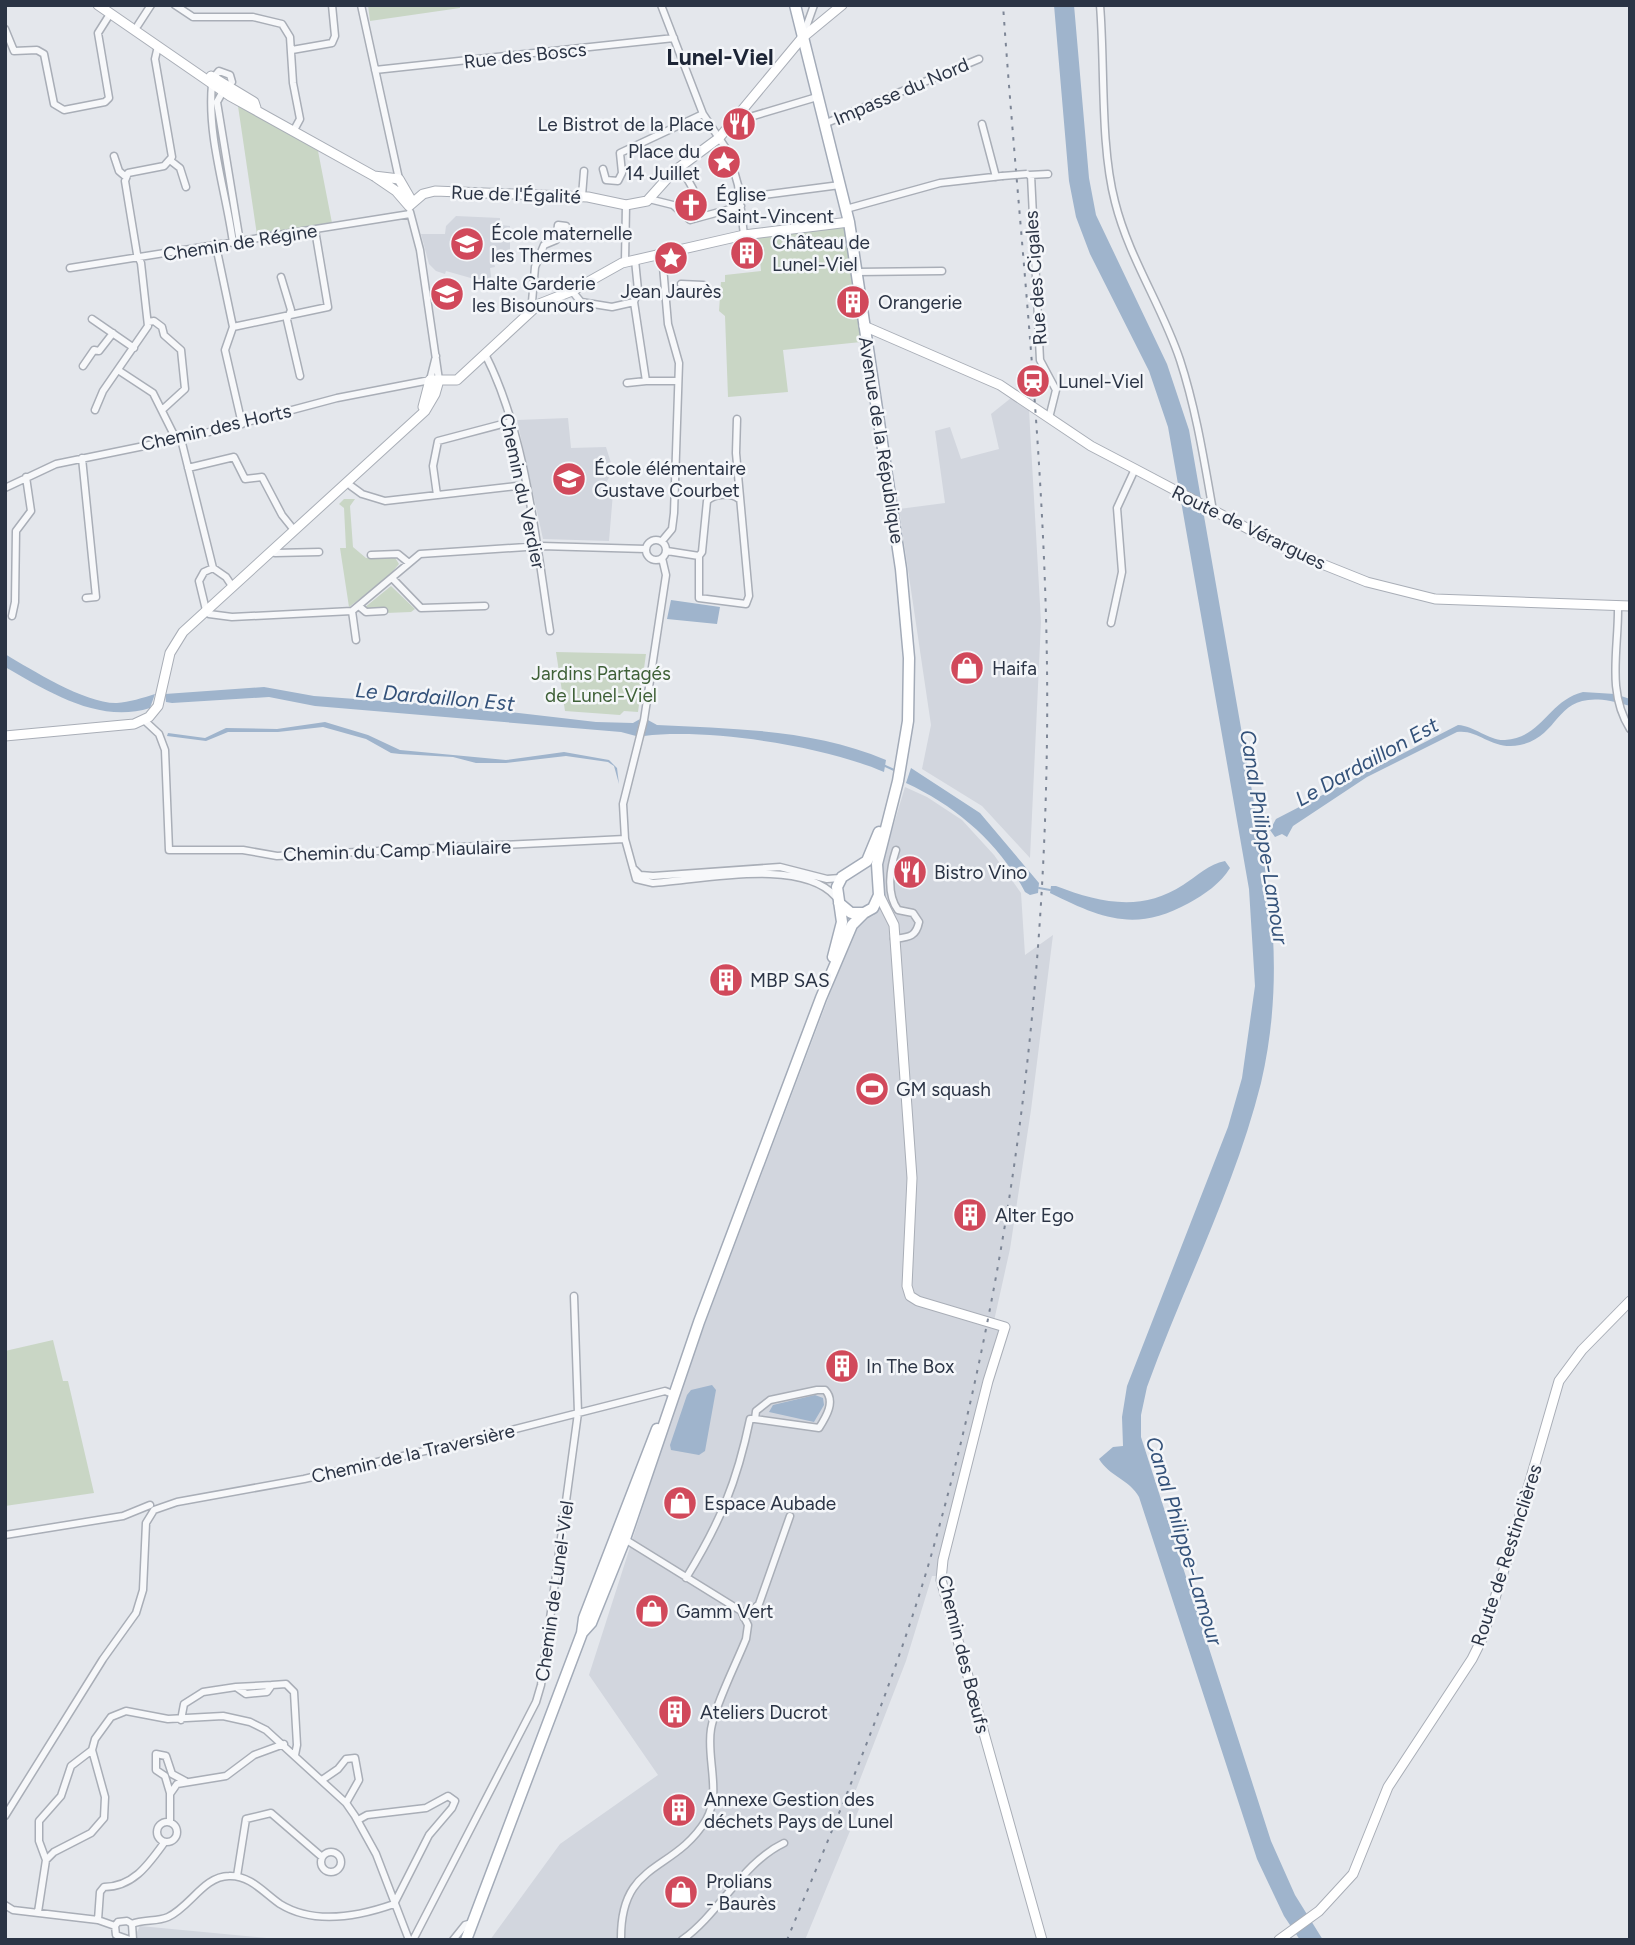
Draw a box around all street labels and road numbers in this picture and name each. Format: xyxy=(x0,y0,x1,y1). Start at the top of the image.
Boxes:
street label: Rue des Boscs xyxy=(463,38,588,73)
street label: Impasse du Nord xyxy=(830,53,972,130)
street label: Rue de l'Égalité xyxy=(451,181,581,208)
street label: Rue des Cigales xyxy=(1019,210,1052,346)
street label: Chemin de Régine xyxy=(161,219,319,266)
street label: Avenue de la République xyxy=(854,335,909,545)
street label: Chemin des Horts xyxy=(139,399,294,456)
street label: Chemin du Verdier xyxy=(495,411,550,572)
street label: Route de Vérargues xyxy=(1168,480,1330,575)
street label: Chemin du Camp Miaulaire xyxy=(283,835,512,866)
street label: Chemin de la Traversière xyxy=(309,1419,517,1488)
street label: Route de Restinclières xyxy=(1466,1461,1547,1649)
street label: Chemin de Lunel-Viel xyxy=(530,1499,579,1683)
street label: Chemin des Bœufs xyxy=(933,1573,994,1736)

